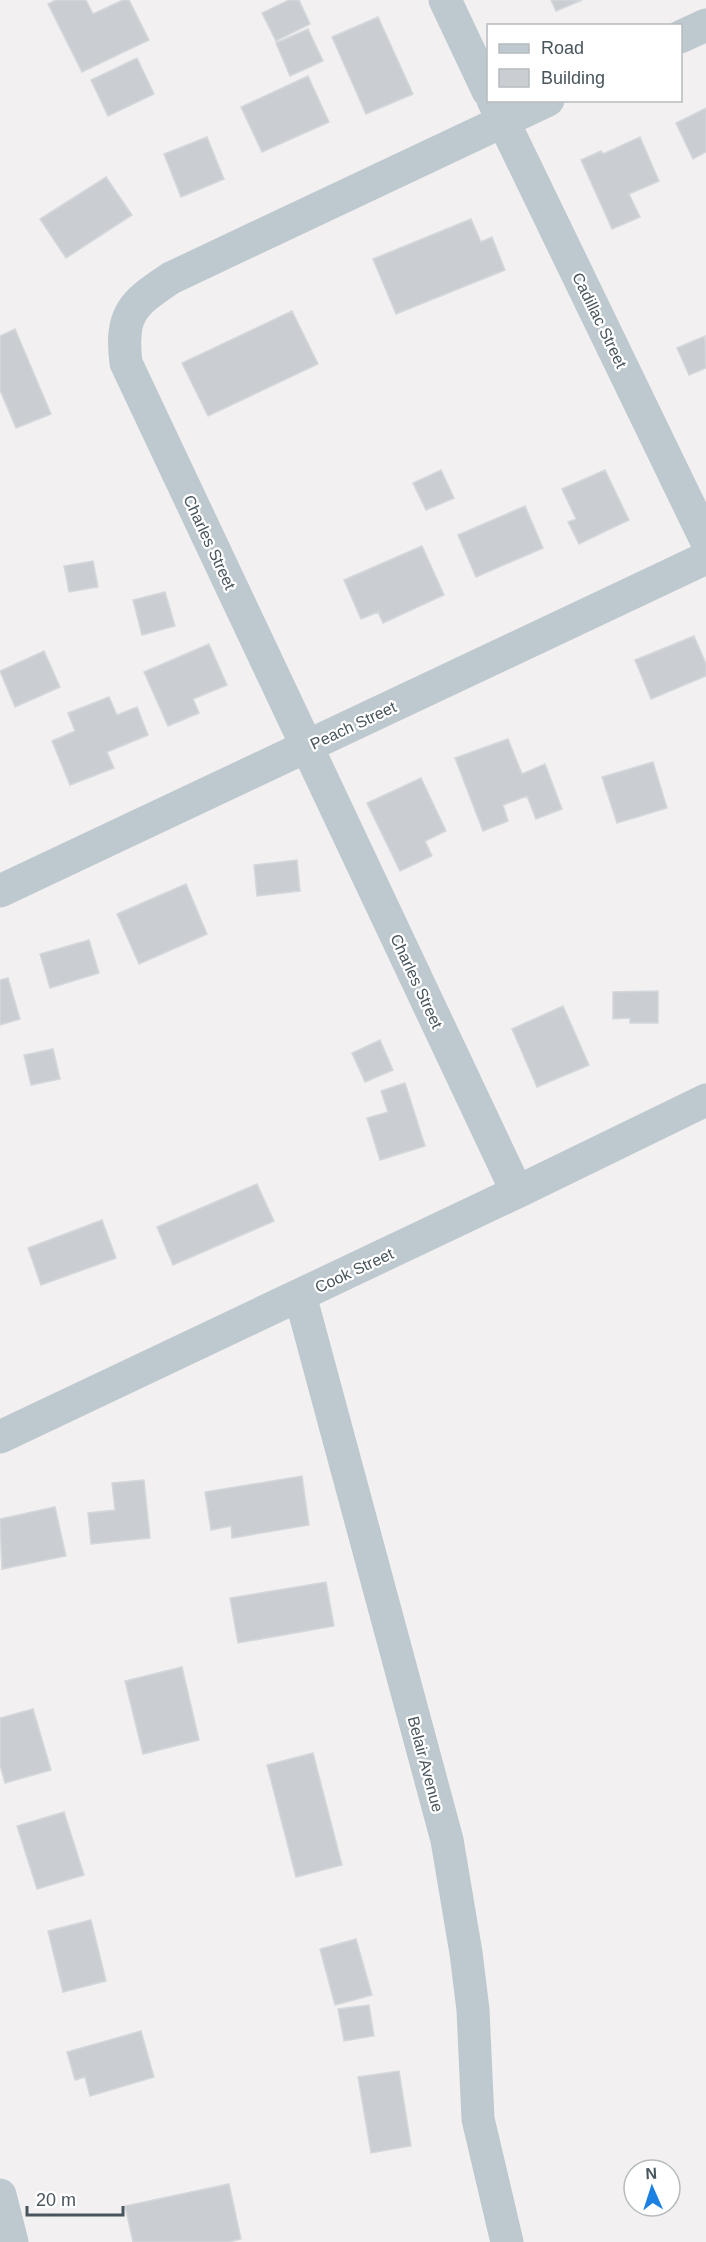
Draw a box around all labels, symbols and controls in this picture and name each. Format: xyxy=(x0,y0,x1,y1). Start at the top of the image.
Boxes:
legend xyxy=(487,24,682,102)
text: Road xyxy=(541,38,584,58)
text: Building xyxy=(541,68,605,88)
street label: Cadillac Street xyxy=(569,270,630,371)
street label: Charles Street xyxy=(180,492,239,593)
street label: Peach Street xyxy=(308,698,399,753)
street label: Charles Street xyxy=(387,931,446,1032)
street label: Cook Street xyxy=(312,1245,397,1296)
street label: Belair Avenue xyxy=(405,1714,446,1814)
north arrow xyxy=(622,2158,682,2218)
text: N xyxy=(645,2165,657,2182)
scale bar xyxy=(27,2179,123,2217)
text: 20 m xyxy=(36,2190,76,2210)

